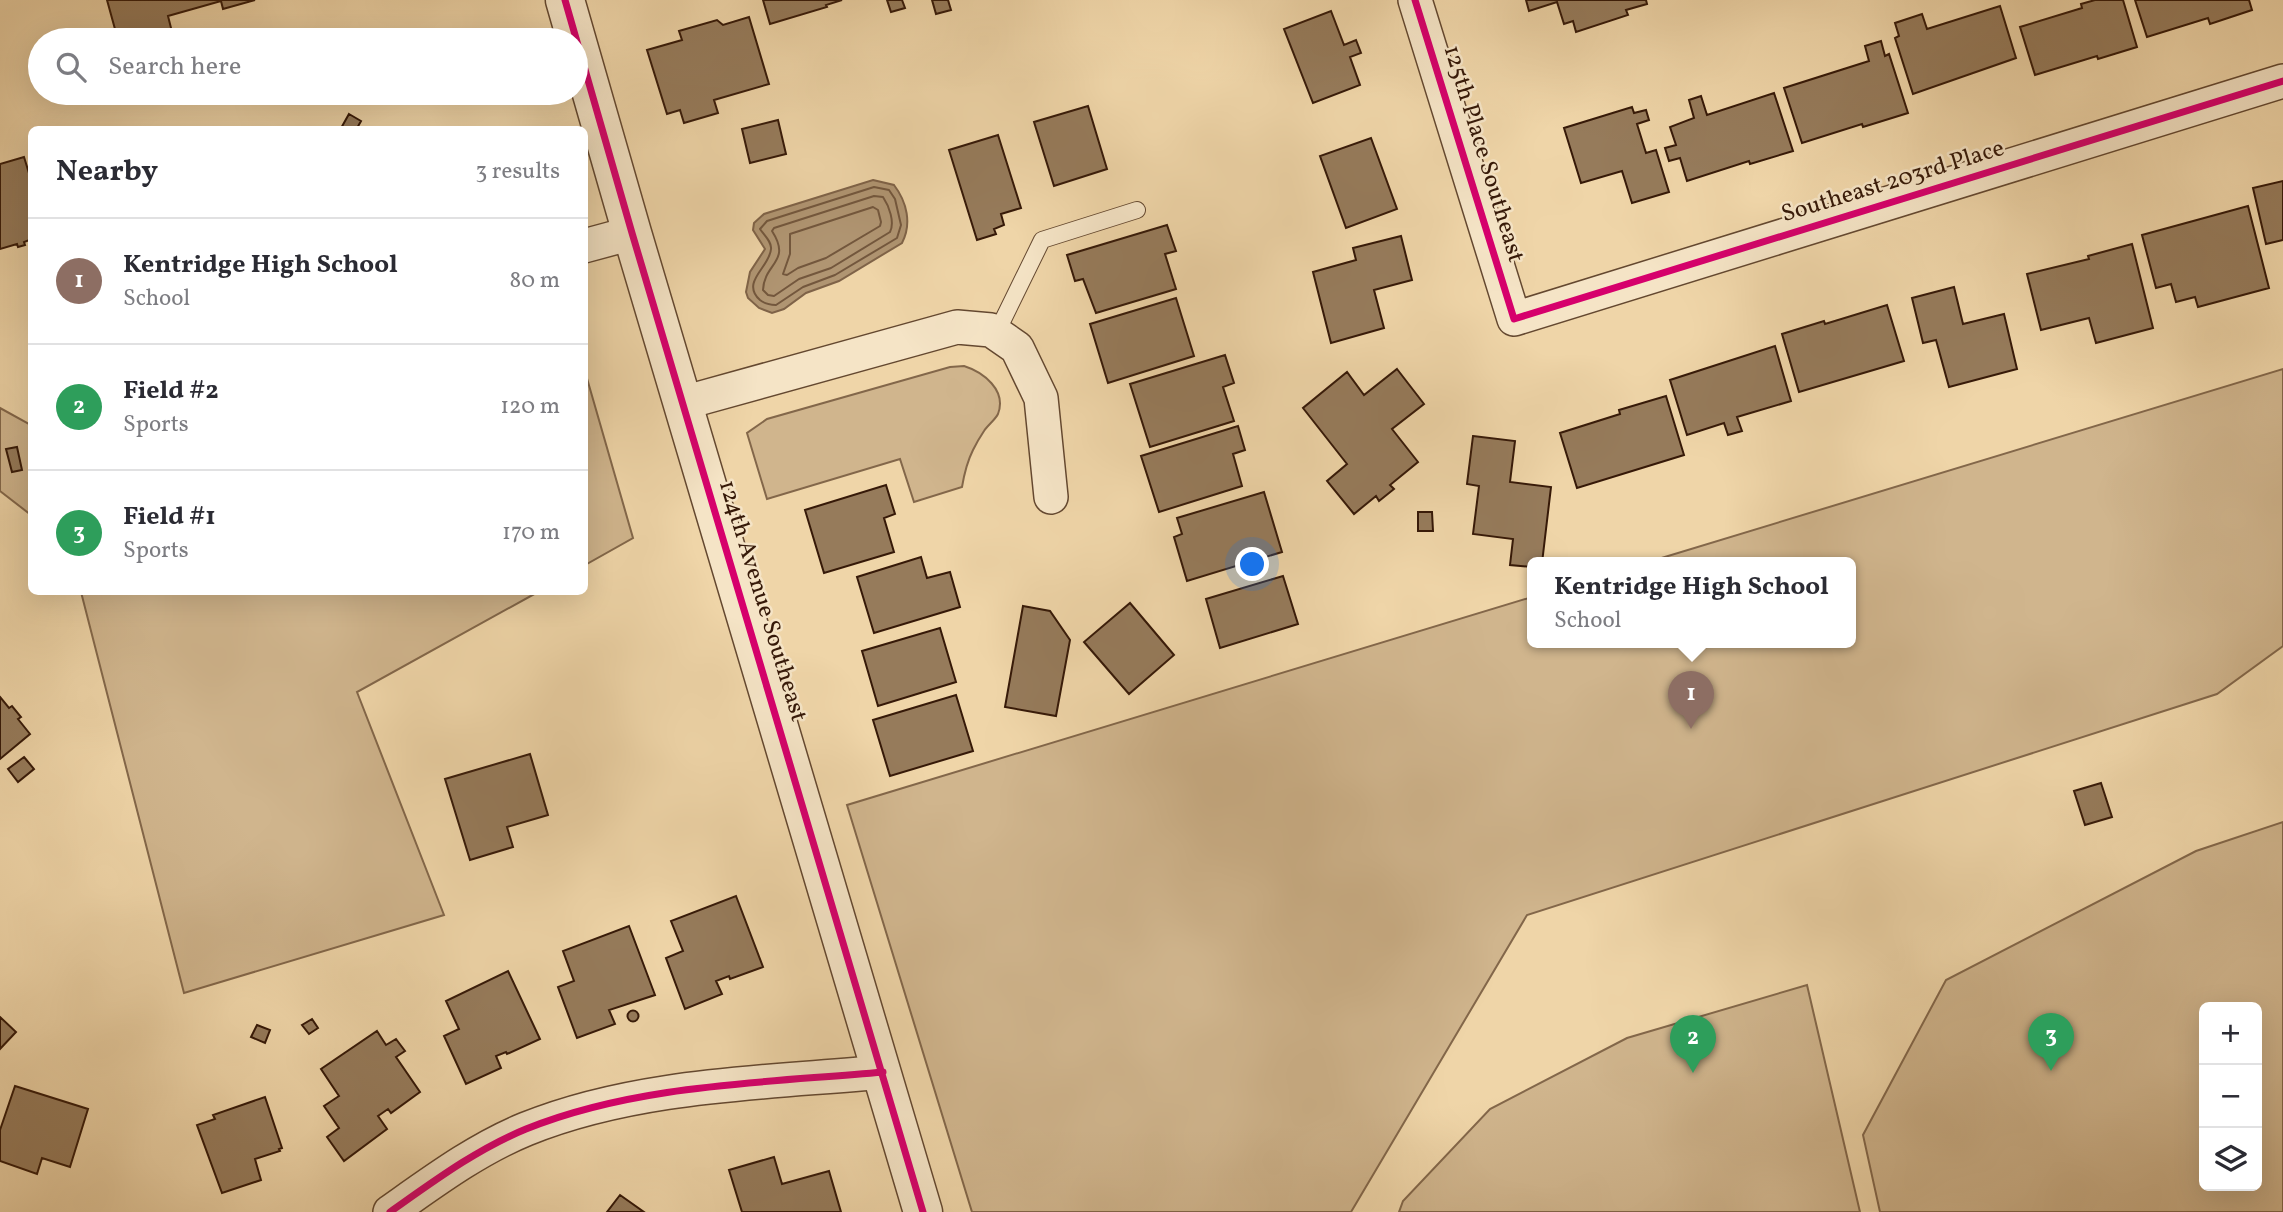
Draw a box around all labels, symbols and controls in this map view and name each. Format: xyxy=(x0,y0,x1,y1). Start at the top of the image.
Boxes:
search box xyxy=(28,28,588,105)
street label: 125th Place Southeast xyxy=(1434,41,1532,267)
icon: search xyxy=(52,48,90,86)
text: Search here xyxy=(108,49,241,85)
street label: Southeast 203rd Place xyxy=(1777,132,2009,232)
text: Nearby xyxy=(56,151,158,193)
text: 3 results xyxy=(475,156,560,188)
text: Kentridge High School xyxy=(123,247,398,283)
text: 1 xyxy=(74,265,84,297)
text: 80 m xyxy=(510,265,560,297)
text: School xyxy=(123,283,190,315)
text: Field #2 xyxy=(123,373,219,409)
text: 2 xyxy=(73,391,85,423)
text: 120 m xyxy=(500,391,560,423)
text: Sports xyxy=(123,409,189,441)
street label: 124th Avenue Southeast xyxy=(709,476,815,726)
text: Field #1 xyxy=(123,499,216,535)
text: 3 xyxy=(73,517,85,549)
text: 170 m xyxy=(502,517,560,549)
text: Sports xyxy=(123,535,189,567)
your location xyxy=(1235,547,1269,581)
popup xyxy=(1527,557,1856,648)
text: Kentridge High School xyxy=(1554,569,1829,605)
text: School xyxy=(1554,605,1621,637)
pin: 1 xyxy=(1668,671,1714,729)
map controls xyxy=(2199,1002,2262,1191)
button: + xyxy=(2199,1002,2262,1065)
pin: 3 xyxy=(2028,1013,2074,1071)
pin: 2 xyxy=(1670,1015,1716,1073)
button: − xyxy=(2199,1065,2262,1128)
button: layers xyxy=(2199,1128,2262,1191)

